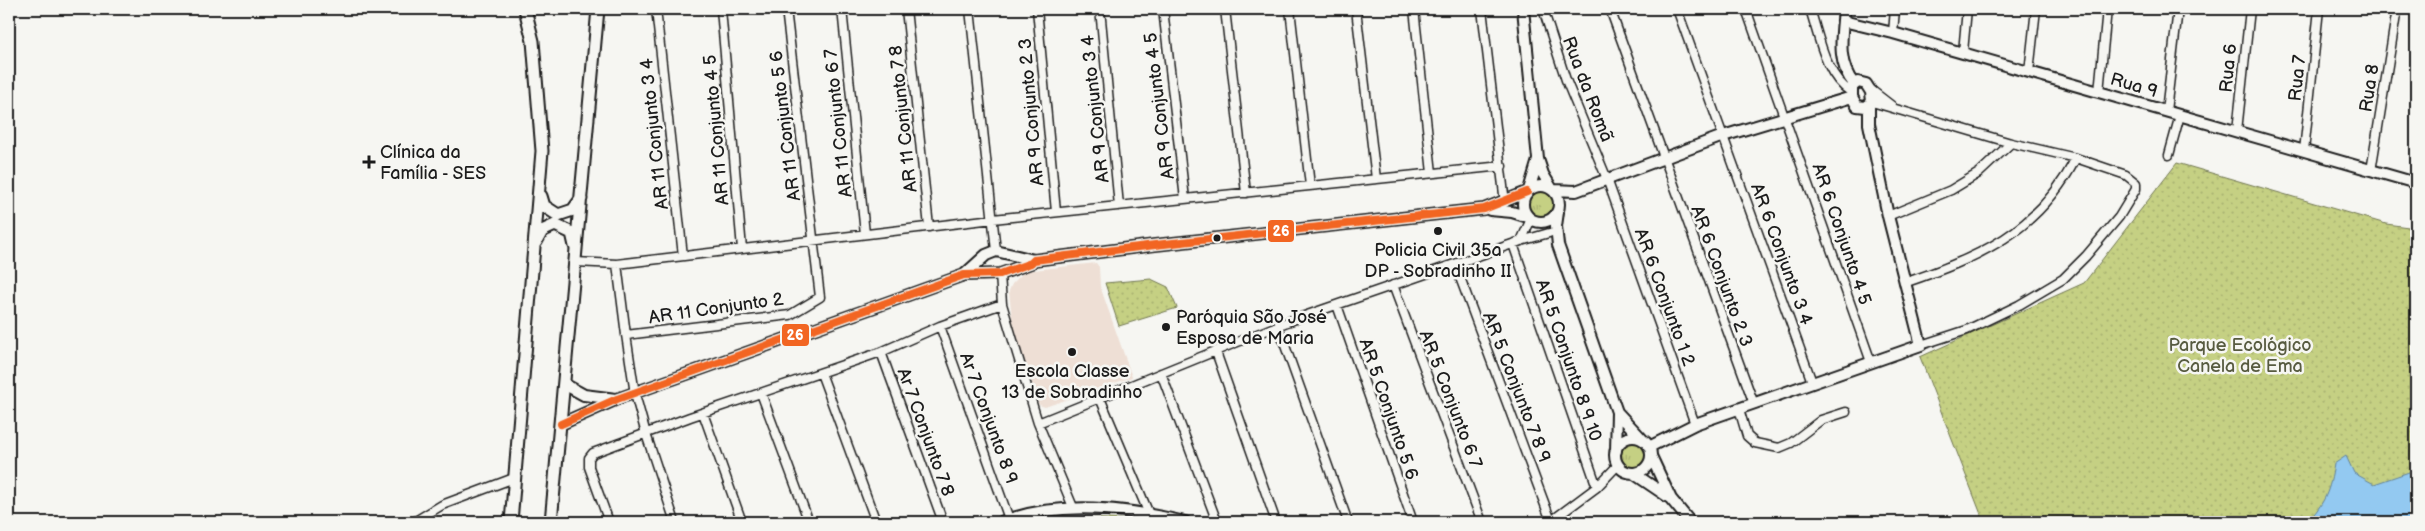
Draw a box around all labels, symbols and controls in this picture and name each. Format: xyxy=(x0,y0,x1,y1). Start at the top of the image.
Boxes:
street label: AR 9 Conjunto 4 5 xyxy=(1140,31,1179,181)
street label: Rua da Romã xyxy=(1558,33,1617,145)
street label: AR 9 Conjunto 3 4 xyxy=(1077,34,1114,184)
street label: AR 9 Conjunto 2 3 xyxy=(1015,37,1048,187)
street label: Rua 6 xyxy=(2216,43,2241,93)
street label: AR 11 Conjunto 7 8 xyxy=(885,44,922,194)
street label: AR 11 Conjunto 6 7 xyxy=(820,47,857,198)
street label: AR 11 Conjunto 5 6 xyxy=(766,50,805,202)
street label: AR 11 Conjunto 4 5 xyxy=(699,54,734,206)
street label: Rua 7 xyxy=(2285,54,2310,102)
street label: AR 11 Conjunto 3 4 xyxy=(636,57,673,211)
street label: Rua 8 xyxy=(2355,63,2384,114)
street label: Rua 9 xyxy=(2108,69,2160,102)
place label: Clínica da Família - SES xyxy=(380,142,486,184)
marker: Clínica da Família - SES xyxy=(362,155,376,169)
street label: AR 6 Conjunto 4 5 xyxy=(1807,161,1876,308)
street label: AR 6 Conjunto 3 4 xyxy=(1746,181,1817,328)
street label: AR 6 Conjunto 2 3 xyxy=(1686,203,1757,350)
line badge: 26 xyxy=(1267,219,1295,243)
text: 26 xyxy=(1273,223,1289,240)
marker: Policia Civil 35a DP - Sobradinho II xyxy=(1432,225,1444,237)
street label: AR 6 Conjunto 1 2 xyxy=(1630,226,1699,369)
unlabelled marker xyxy=(1212,233,1222,243)
place label: Policia Civil 35a DP - Sobradinho II xyxy=(1364,240,1512,282)
street label: AR 5 Conjunto 8 9 10 xyxy=(1531,277,1606,444)
street label: AR 11 Conjunto 2 xyxy=(647,289,785,328)
place label: Paróquia São José Esposa de Maria xyxy=(1176,307,1327,349)
street label: AR 5 Conjunto 7 8 9 xyxy=(1478,309,1555,465)
marker: Paróquia São José Esposa de Maria xyxy=(1160,321,1172,333)
line badge: 26 xyxy=(781,323,810,347)
text: 26 xyxy=(787,327,803,344)
street label: AR 5 Conjunto 6 7 xyxy=(1415,327,1487,471)
park label: Parque Ecológico Canela de Ema xyxy=(2168,335,2312,377)
street label: AR 5 Conjunto 5 6 xyxy=(1355,336,1423,482)
marker: Escola Classe 13 de Sobradinho xyxy=(1066,346,1078,358)
street label: Ar 7 Conjunto 8 9 xyxy=(955,350,1022,487)
place label: Escola Classe 13 de Sobradinho xyxy=(1002,361,1142,403)
street label: Ar 7 Conjunto 7 8 xyxy=(893,365,958,499)

